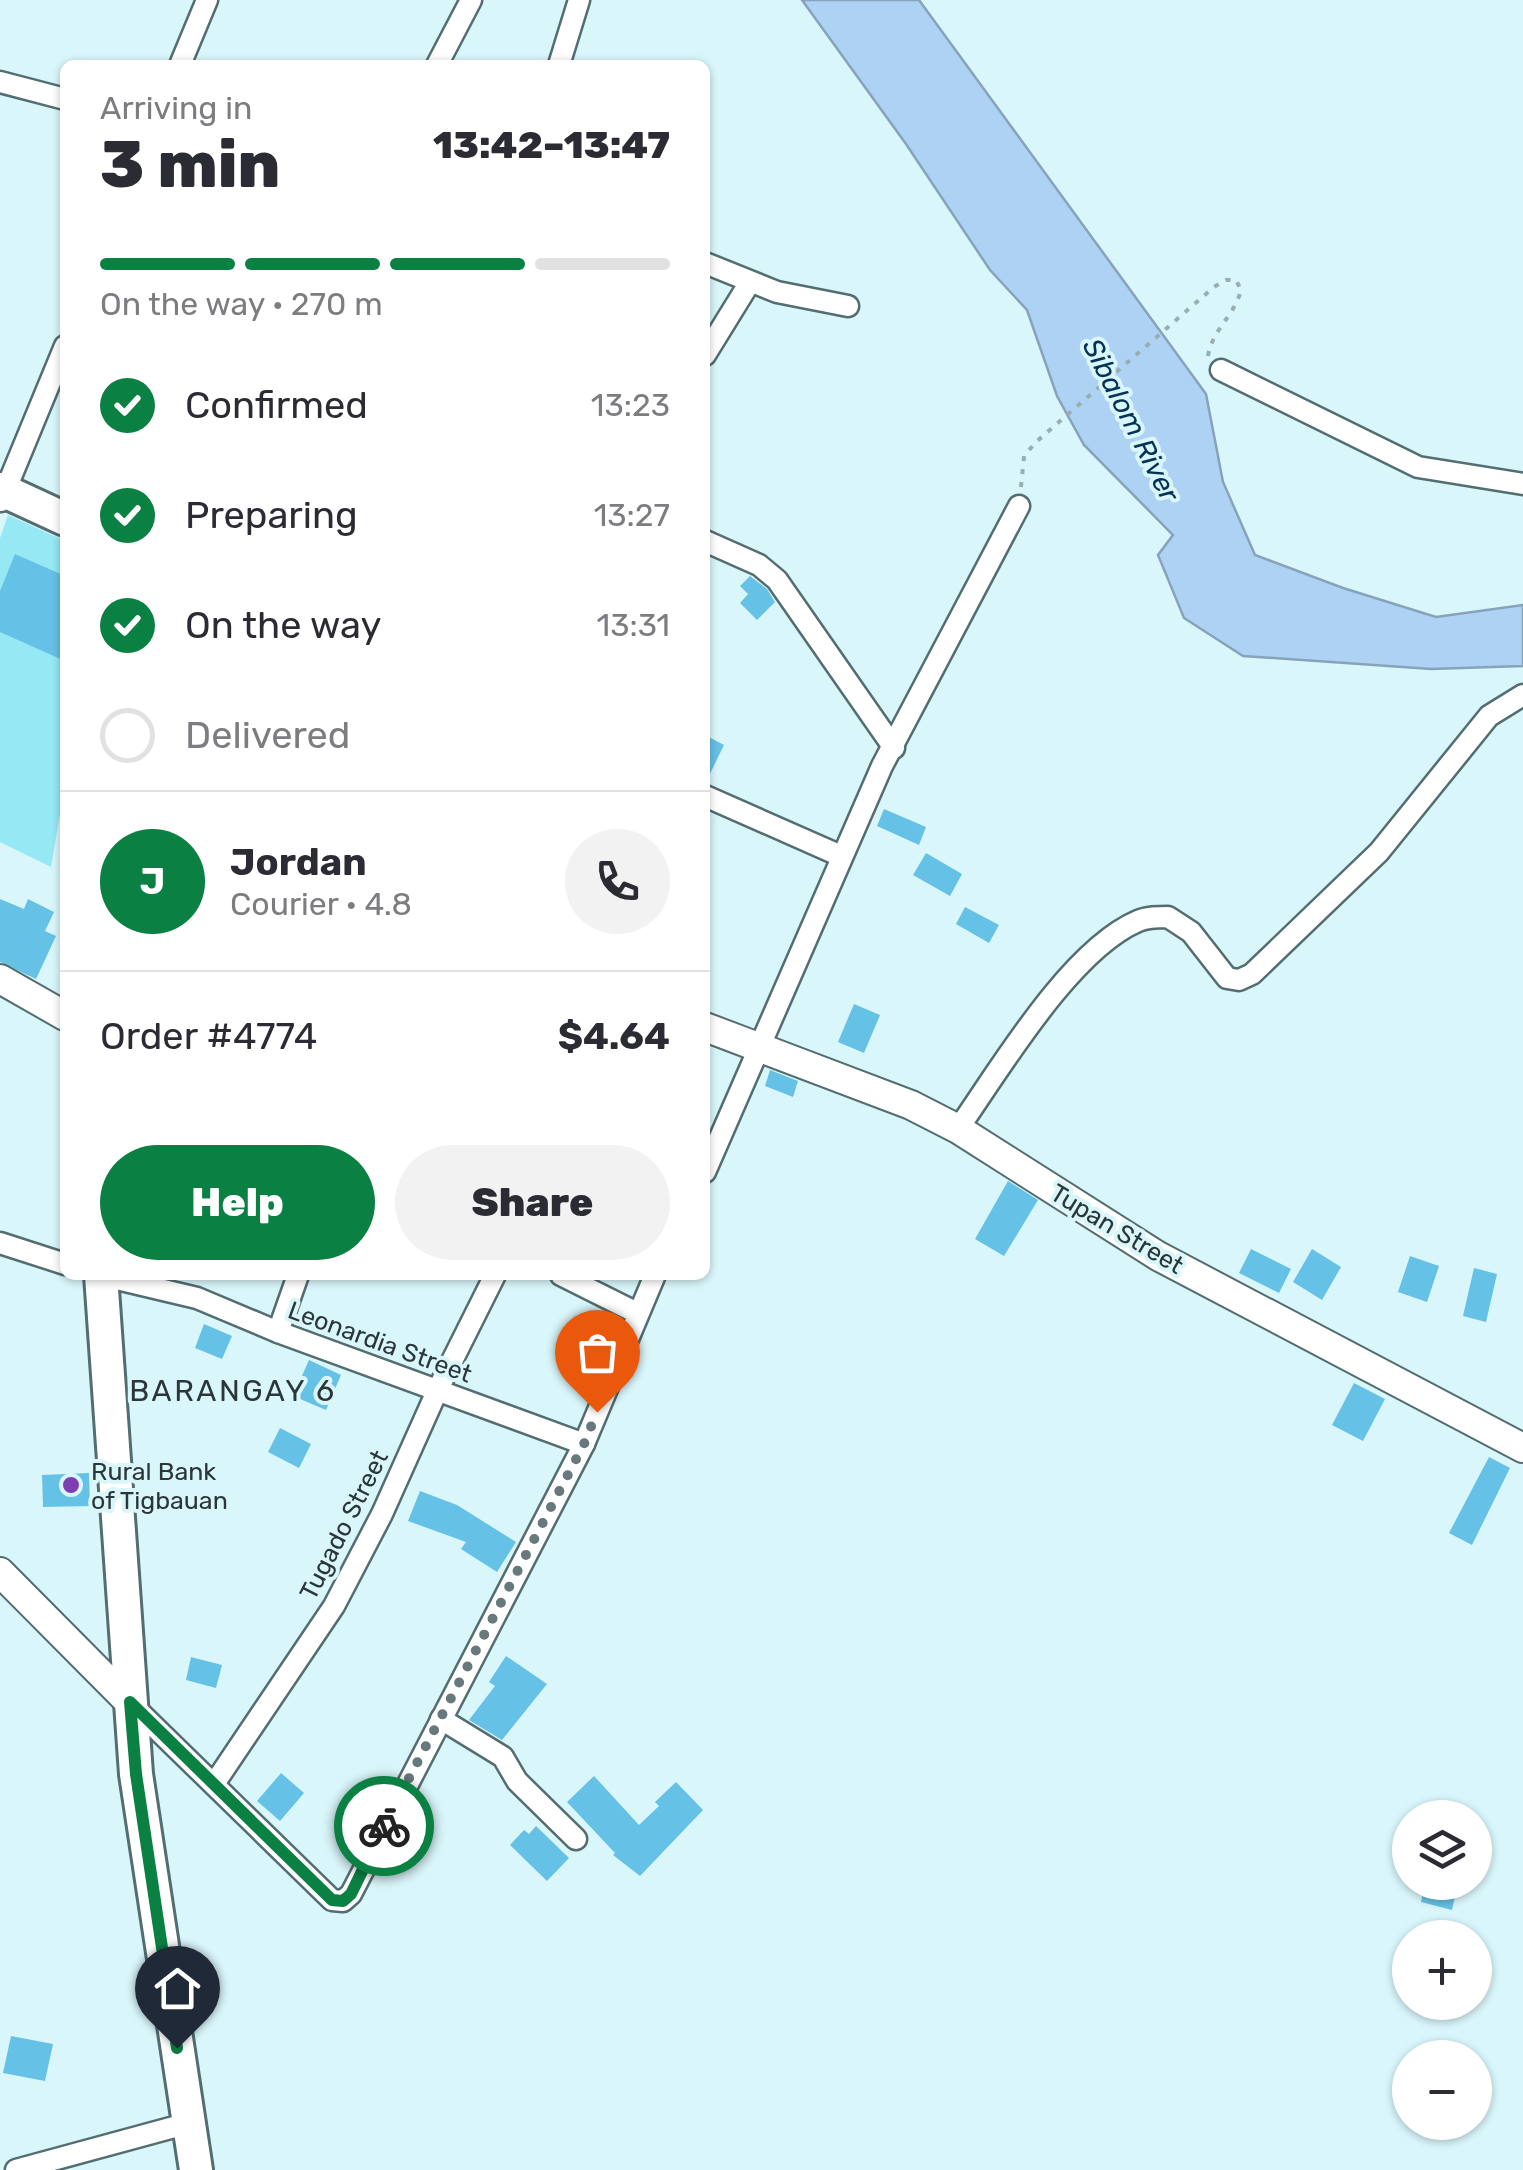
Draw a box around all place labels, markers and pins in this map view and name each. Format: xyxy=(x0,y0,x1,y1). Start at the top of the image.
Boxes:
pin xyxy=(555,1310,640,1413)
place label: Rural Bank of Tigbauan xyxy=(91,1457,228,1515)
marker: Rural Bank of Tigbauan xyxy=(60,1474,82,1496)
pin xyxy=(135,1946,220,2049)

